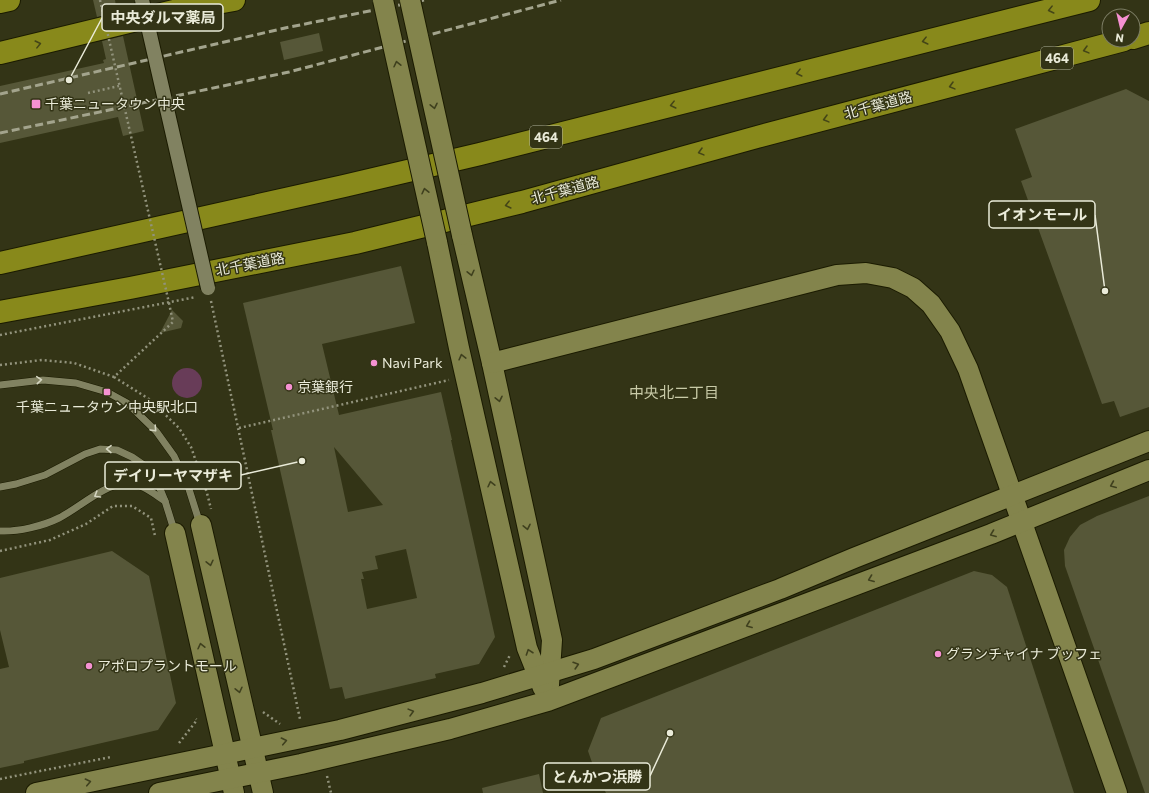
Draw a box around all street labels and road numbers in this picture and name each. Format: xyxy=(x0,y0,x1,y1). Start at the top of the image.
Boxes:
road number: 464 xyxy=(1041,47,1073,69)
street label: 北千葉道路 xyxy=(842,87,914,122)
road number: 464 xyxy=(530,126,562,148)
street label: 北千葉道路 xyxy=(529,172,601,207)
street label: 北千葉道路 xyxy=(214,248,286,279)

